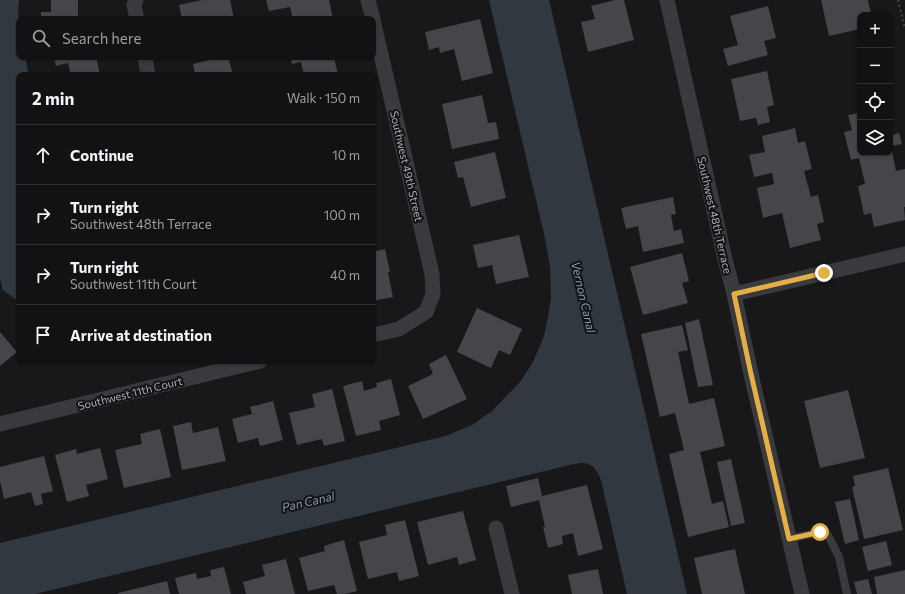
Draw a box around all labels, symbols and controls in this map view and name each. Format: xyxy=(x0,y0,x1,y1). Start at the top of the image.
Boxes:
map controls xyxy=(857,12,893,156)
button: + xyxy=(857,12,893,48)
search box xyxy=(16,16,376,60)
icon: search xyxy=(30,27,52,49)
text: Search here xyxy=(62,29,141,47)
button: − xyxy=(857,48,893,84)
button: locate xyxy=(857,84,893,120)
text: 2 min xyxy=(32,88,74,109)
text: Walk · 150 m xyxy=(287,90,360,106)
street label: Southwest 49th Street xyxy=(388,109,426,223)
button: layers xyxy=(857,120,893,156)
icon: ahead xyxy=(32,144,54,166)
text: Continue xyxy=(70,146,134,164)
text: 10 m xyxy=(332,147,360,163)
street label: Southwest 48th Terrace xyxy=(695,155,735,275)
text: Turn right xyxy=(70,198,139,216)
icon: right xyxy=(32,204,54,226)
text: 100 m xyxy=(324,207,360,223)
text: Southwest 48th Terrace xyxy=(70,216,212,232)
text: Turn right xyxy=(70,258,139,276)
water label: Vernon Canal xyxy=(569,260,599,335)
icon: right xyxy=(32,264,54,286)
route end xyxy=(815,264,833,282)
text: 40 m xyxy=(330,267,360,283)
text: Southwest 11th Court xyxy=(70,276,197,292)
icon: arrive xyxy=(32,324,54,346)
text: Arrive at destination xyxy=(70,326,212,344)
street label: Southwest 11th Court xyxy=(76,374,184,412)
water label: Pan Canal xyxy=(280,488,337,514)
route start xyxy=(811,523,829,541)

